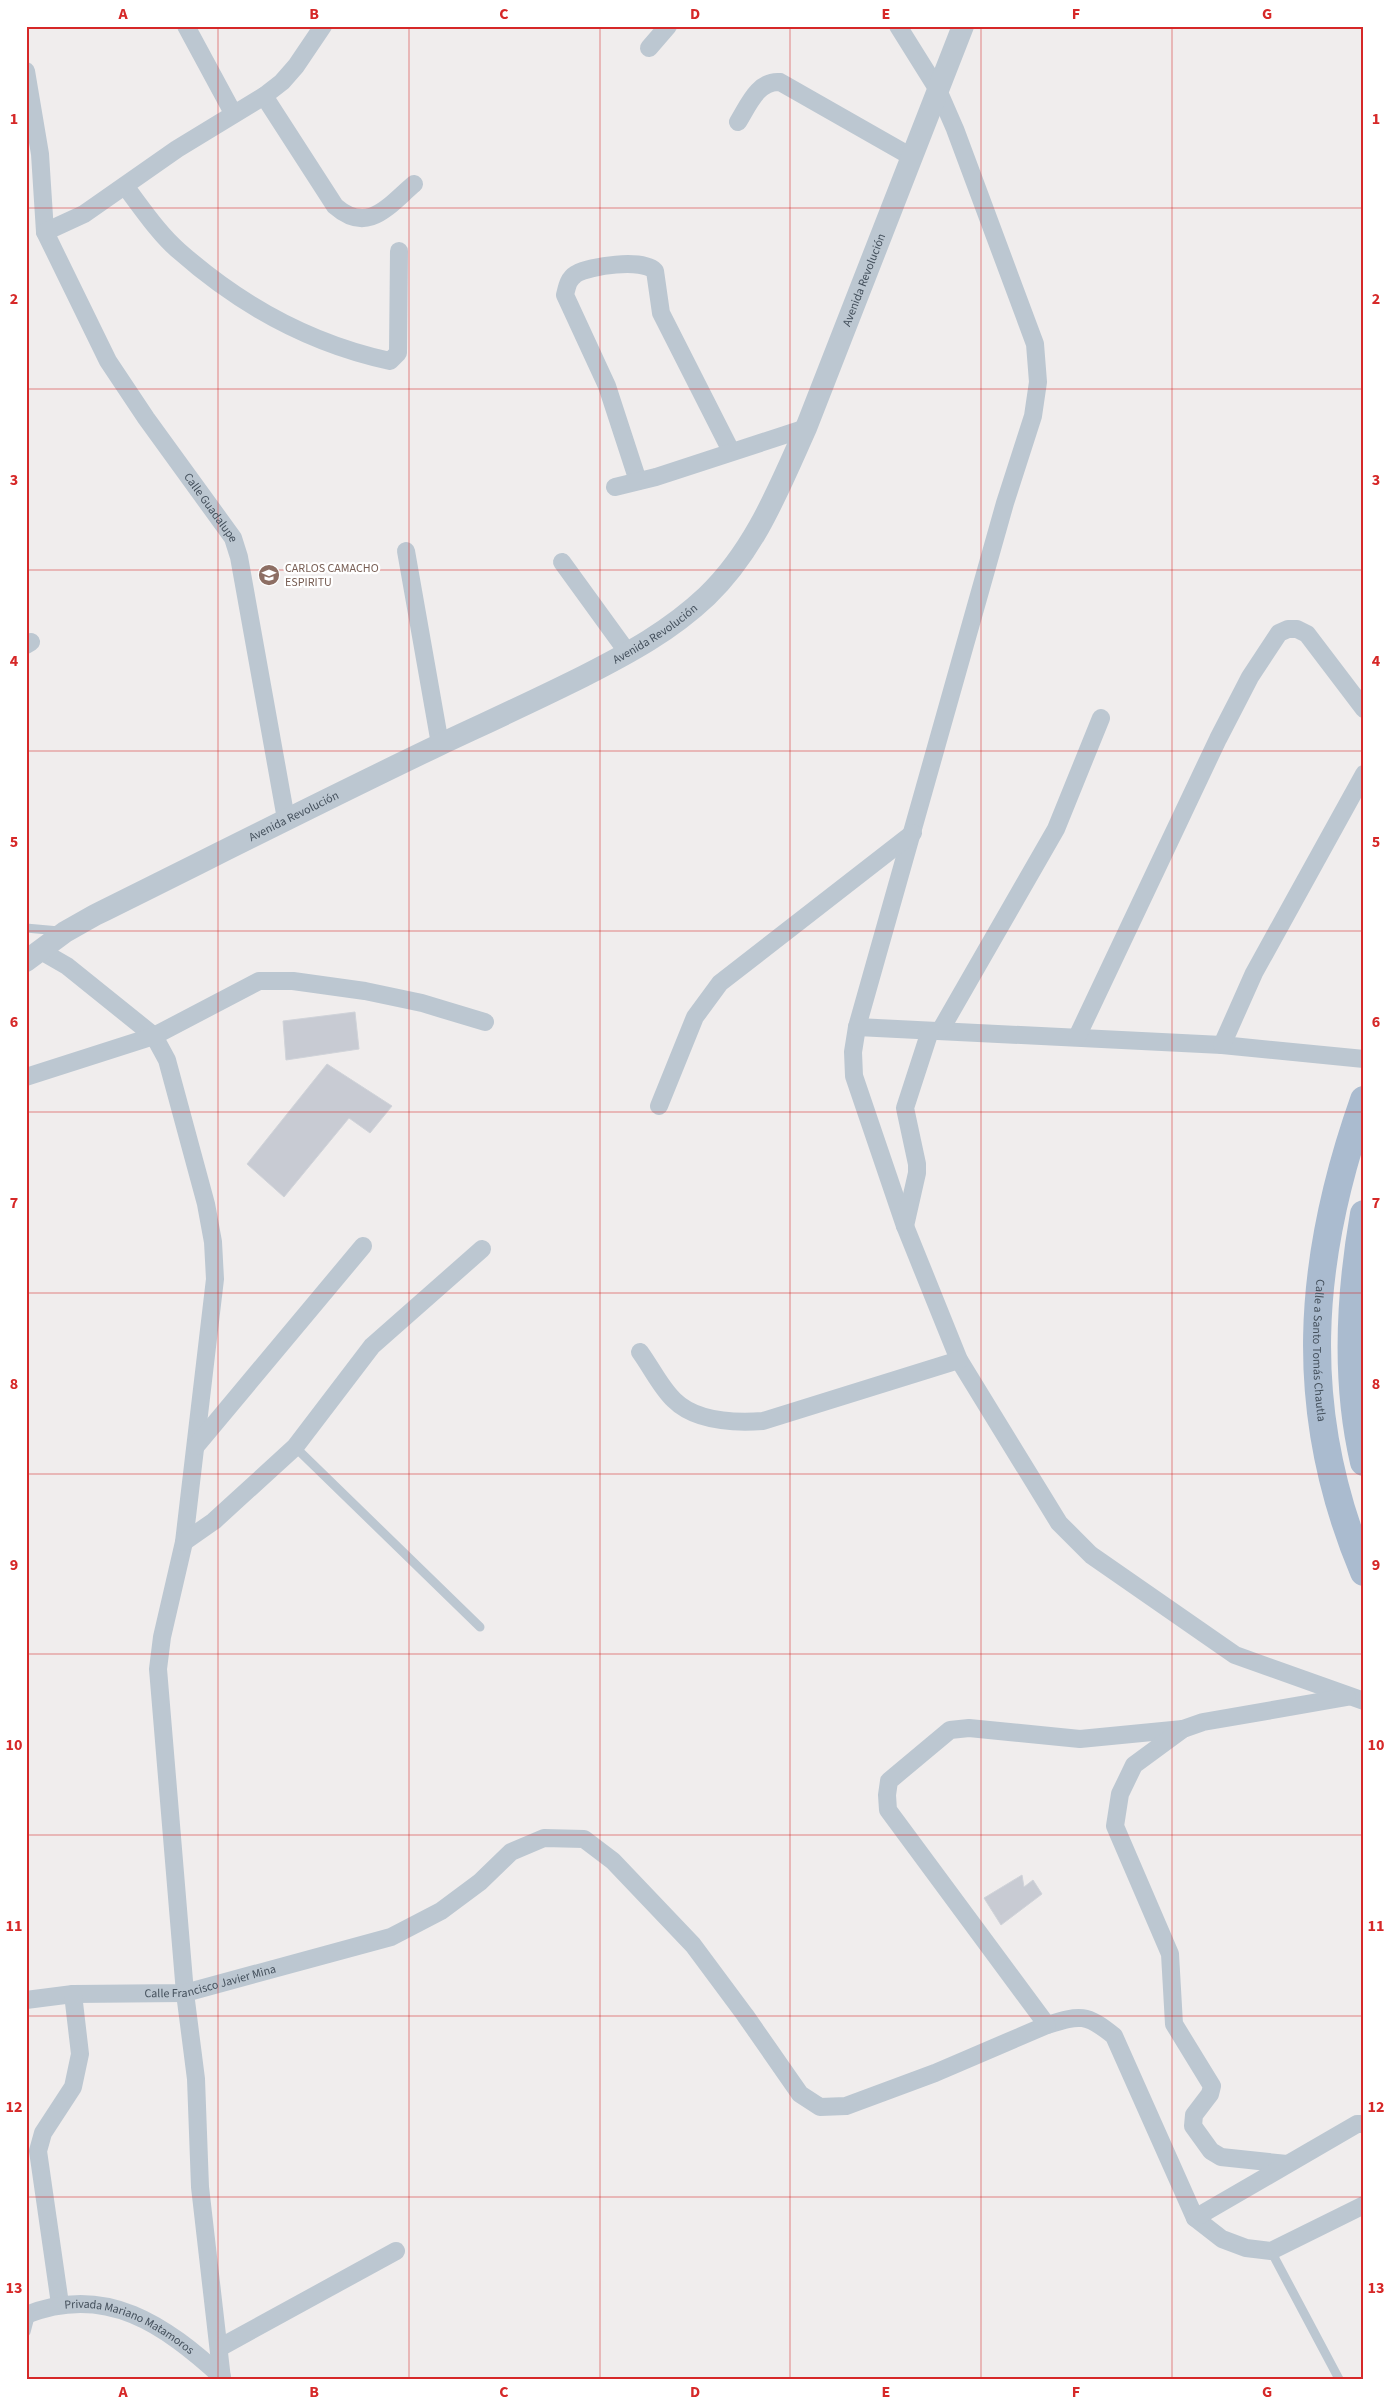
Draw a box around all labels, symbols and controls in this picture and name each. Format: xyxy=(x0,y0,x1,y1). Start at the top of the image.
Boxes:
text: A xyxy=(117,3,128,25)
text: B xyxy=(309,3,319,25)
text: C xyxy=(499,3,509,25)
text: D xyxy=(690,3,700,25)
text: E xyxy=(882,3,890,25)
text: F xyxy=(1072,3,1080,25)
text: G xyxy=(1262,3,1272,25)
text: 1 xyxy=(10,108,18,130)
text: 1 xyxy=(1372,108,1380,130)
street label: Avenida Revolución xyxy=(838,231,890,329)
text: 2 xyxy=(10,288,18,310)
text: 2 xyxy=(1372,288,1380,310)
text: 3 xyxy=(10,469,18,491)
street label: Calle Guadalupe xyxy=(180,469,242,544)
text: 3 xyxy=(1372,469,1380,491)
place label: CARLOS CAMACHO ESPIRITU xyxy=(285,560,379,591)
school or university icon: CARLOS CAMACHO ESPIRITU xyxy=(257,563,281,587)
street label: Avenida Revolución xyxy=(610,600,701,668)
text: 4 xyxy=(10,650,19,672)
text: 4 xyxy=(1372,650,1381,672)
street label: Avenida Revolución xyxy=(246,787,342,846)
text: 5 xyxy=(10,831,18,853)
text: 5 xyxy=(1372,831,1380,853)
text: 6 xyxy=(10,1011,18,1033)
text: 6 xyxy=(1372,1011,1380,1033)
text: 7 xyxy=(10,1192,18,1214)
text: 7 xyxy=(1372,1192,1380,1214)
street label: Calle a Santo Tomás Chautla xyxy=(1309,1278,1331,1422)
text: 8 xyxy=(10,1373,18,1395)
text: 8 xyxy=(1372,1373,1380,1395)
text: 9 xyxy=(10,1554,18,1576)
text: 9 xyxy=(1372,1554,1380,1576)
text: 10 xyxy=(6,1734,22,1756)
text: 10 xyxy=(1368,1734,1384,1756)
text: 11 xyxy=(6,1915,22,1937)
text: 11 xyxy=(1368,1915,1384,1937)
street label: Calle Francisco Javier Mina xyxy=(144,1960,278,2002)
text: 12 xyxy=(6,2096,22,2118)
text: 12 xyxy=(1368,2096,1384,2118)
text: 13 xyxy=(6,2277,22,2299)
text: 13 xyxy=(1368,2277,1384,2299)
street label: Privada Mariano Matamoros xyxy=(64,2295,198,2358)
text: A xyxy=(117,2381,128,2403)
text: B xyxy=(309,2381,319,2403)
text: C xyxy=(499,2381,509,2403)
text: D xyxy=(690,2381,700,2403)
text: E xyxy=(882,2381,890,2403)
text: F xyxy=(1072,2381,1080,2403)
text: G xyxy=(1262,2381,1272,2403)

